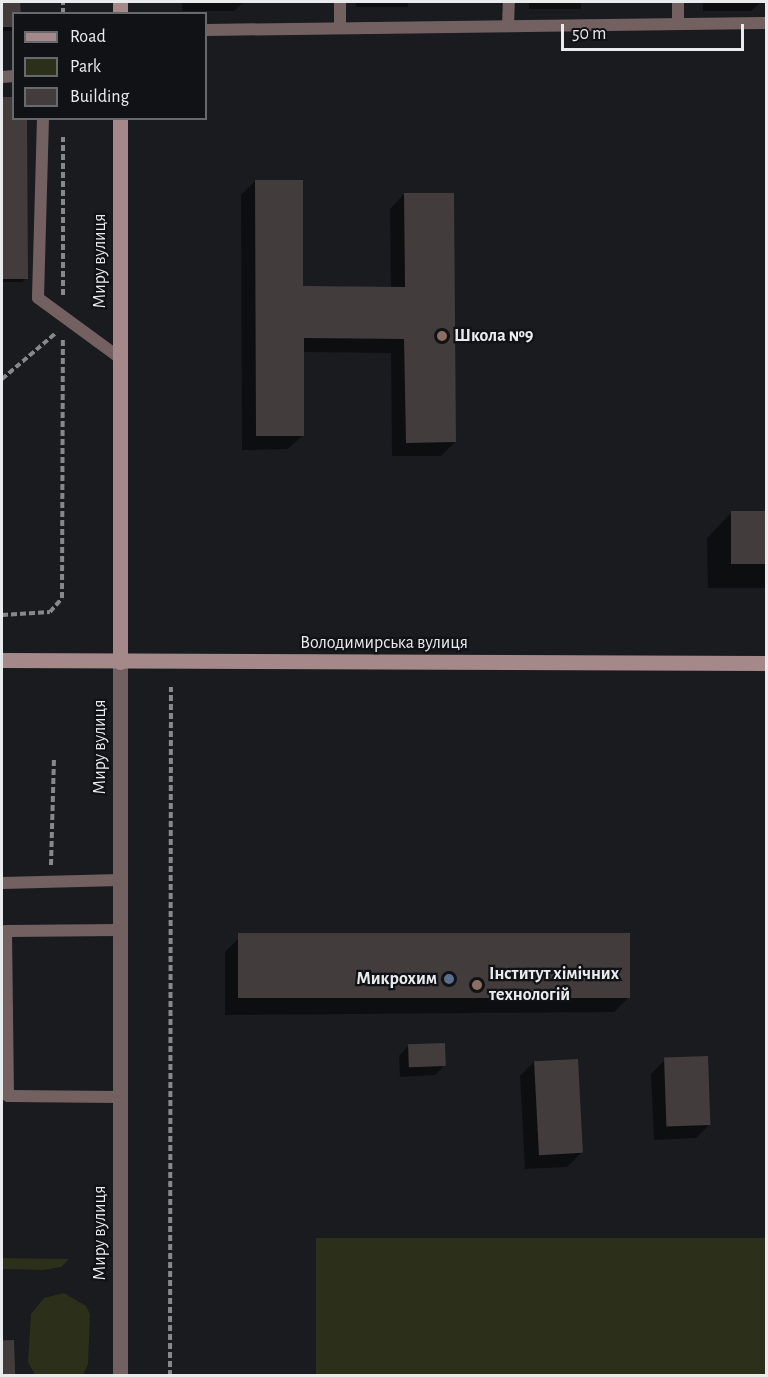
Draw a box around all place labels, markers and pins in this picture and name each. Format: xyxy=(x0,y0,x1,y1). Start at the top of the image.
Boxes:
place label: Школа №9 xyxy=(454,325,533,347)
marker: Школа №9 xyxy=(435,329,449,343)
place label: Інститут хімічних технологій xyxy=(489,964,619,1006)
place label: Микрохим xyxy=(356,968,437,990)
marker: Микрохим xyxy=(442,972,456,986)
marker: Інститут хімічних технологій xyxy=(470,978,484,992)

